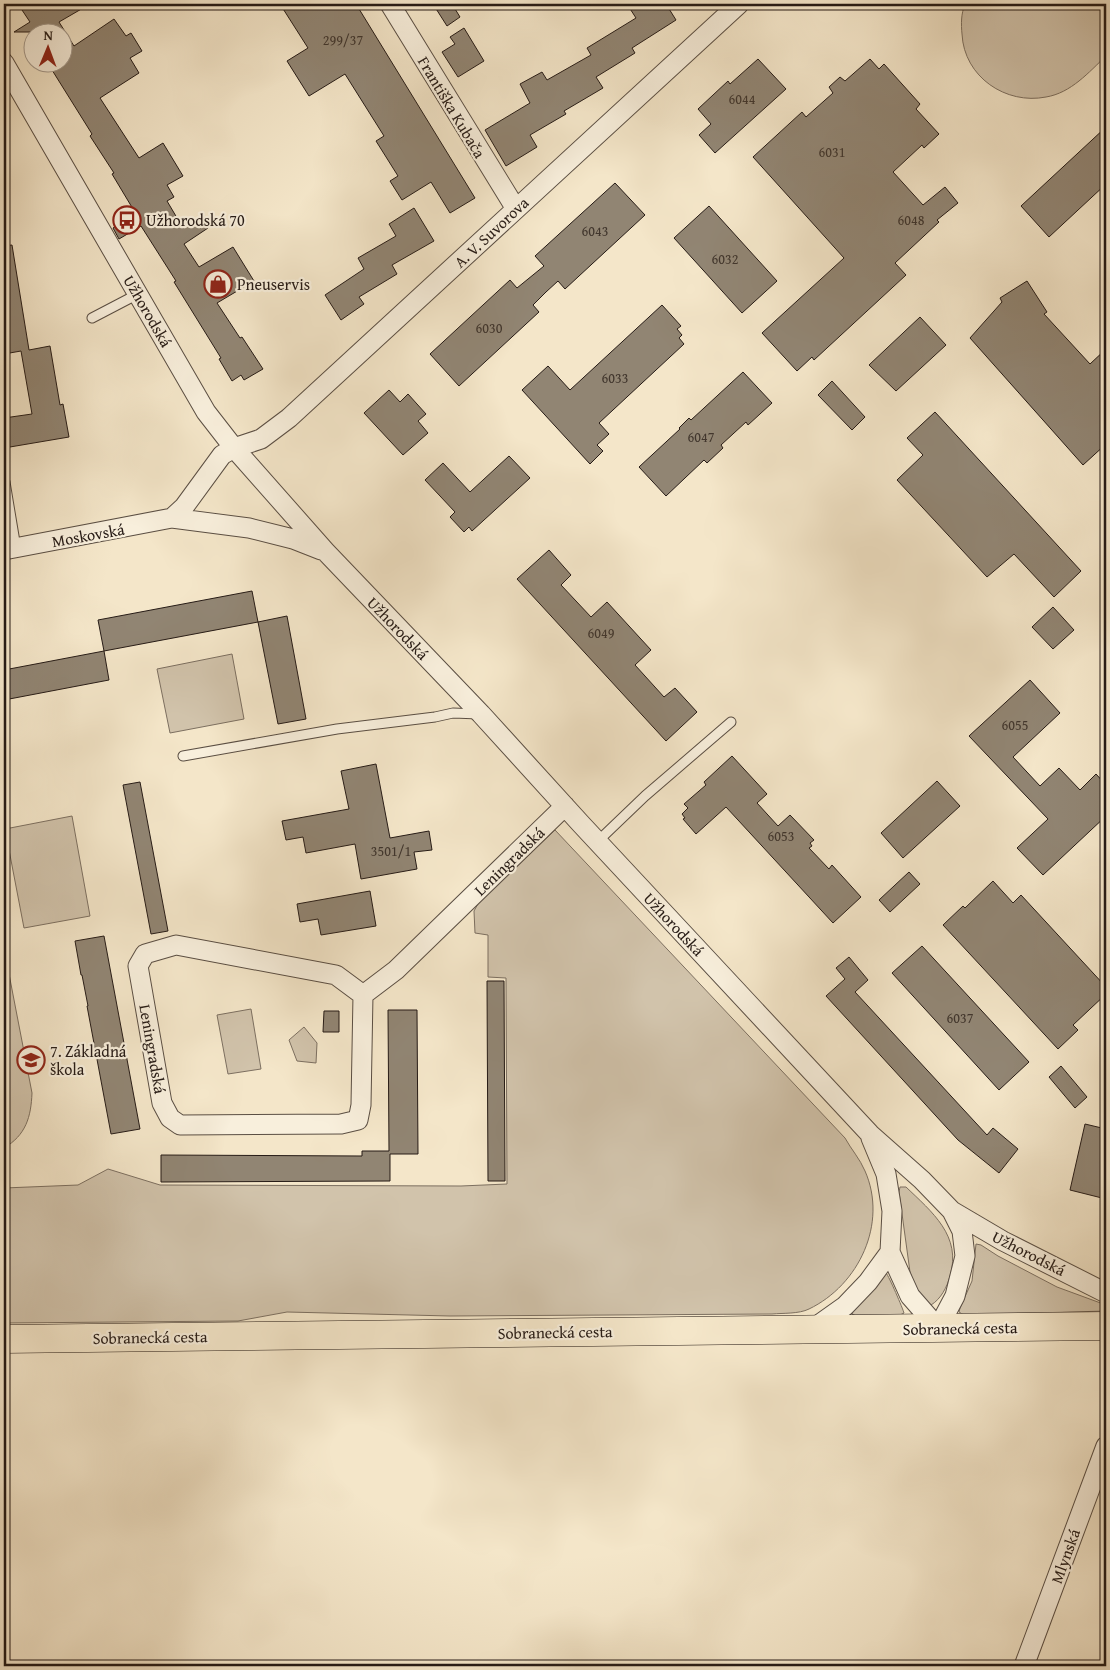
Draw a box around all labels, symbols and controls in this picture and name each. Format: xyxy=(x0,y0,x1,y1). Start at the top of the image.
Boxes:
north arrow xyxy=(22,22,72,72)
text: N xyxy=(43,25,54,45)
house number: 299/37 xyxy=(323,30,363,50)
street label: Františka Kubača xyxy=(412,51,492,163)
house number: 6044 xyxy=(729,89,756,109)
house number: 6031 xyxy=(819,142,845,162)
street label: A. V. Suvorova xyxy=(448,191,534,273)
bus stop icon: Užhorodská 70 xyxy=(112,205,142,235)
place label: Užhorodská 70 xyxy=(146,208,245,232)
house number: 6048 xyxy=(898,210,925,230)
house number: 6043 xyxy=(582,221,608,241)
house number: 6032 xyxy=(712,249,738,269)
shop icon: Pneuservis xyxy=(203,269,233,299)
street label: Užhorodská xyxy=(118,270,179,352)
place label: Pneuservis xyxy=(237,272,310,296)
house number: 6030 xyxy=(476,318,503,338)
house number: 6033 xyxy=(602,368,628,388)
house number: 6047 xyxy=(688,427,715,447)
street label: Moskovská xyxy=(50,517,127,553)
street label: Užhorodská xyxy=(362,591,435,665)
house number: 6049 xyxy=(588,623,615,643)
house number: 6055 xyxy=(1002,715,1028,735)
street label: Leningradská xyxy=(468,821,550,901)
house number: 6053 xyxy=(768,826,794,846)
house number: 3501/1 xyxy=(371,841,411,861)
street label: Užhorodská xyxy=(638,887,710,962)
street label: Leningradská xyxy=(133,1002,173,1096)
house number: 6037 xyxy=(947,1008,974,1028)
place label: 7. Základná škola xyxy=(50,1039,127,1081)
school or university icon: 7. Základná škola xyxy=(16,1045,46,1075)
street label: Užhorodská xyxy=(988,1224,1070,1282)
street label: Sobranecká cesta xyxy=(902,1315,1018,1341)
street label: Sobranecká cesta xyxy=(497,1319,613,1345)
street label: Sobranecká cesta xyxy=(92,1324,208,1350)
street label: Mlynská xyxy=(1044,1525,1086,1587)

